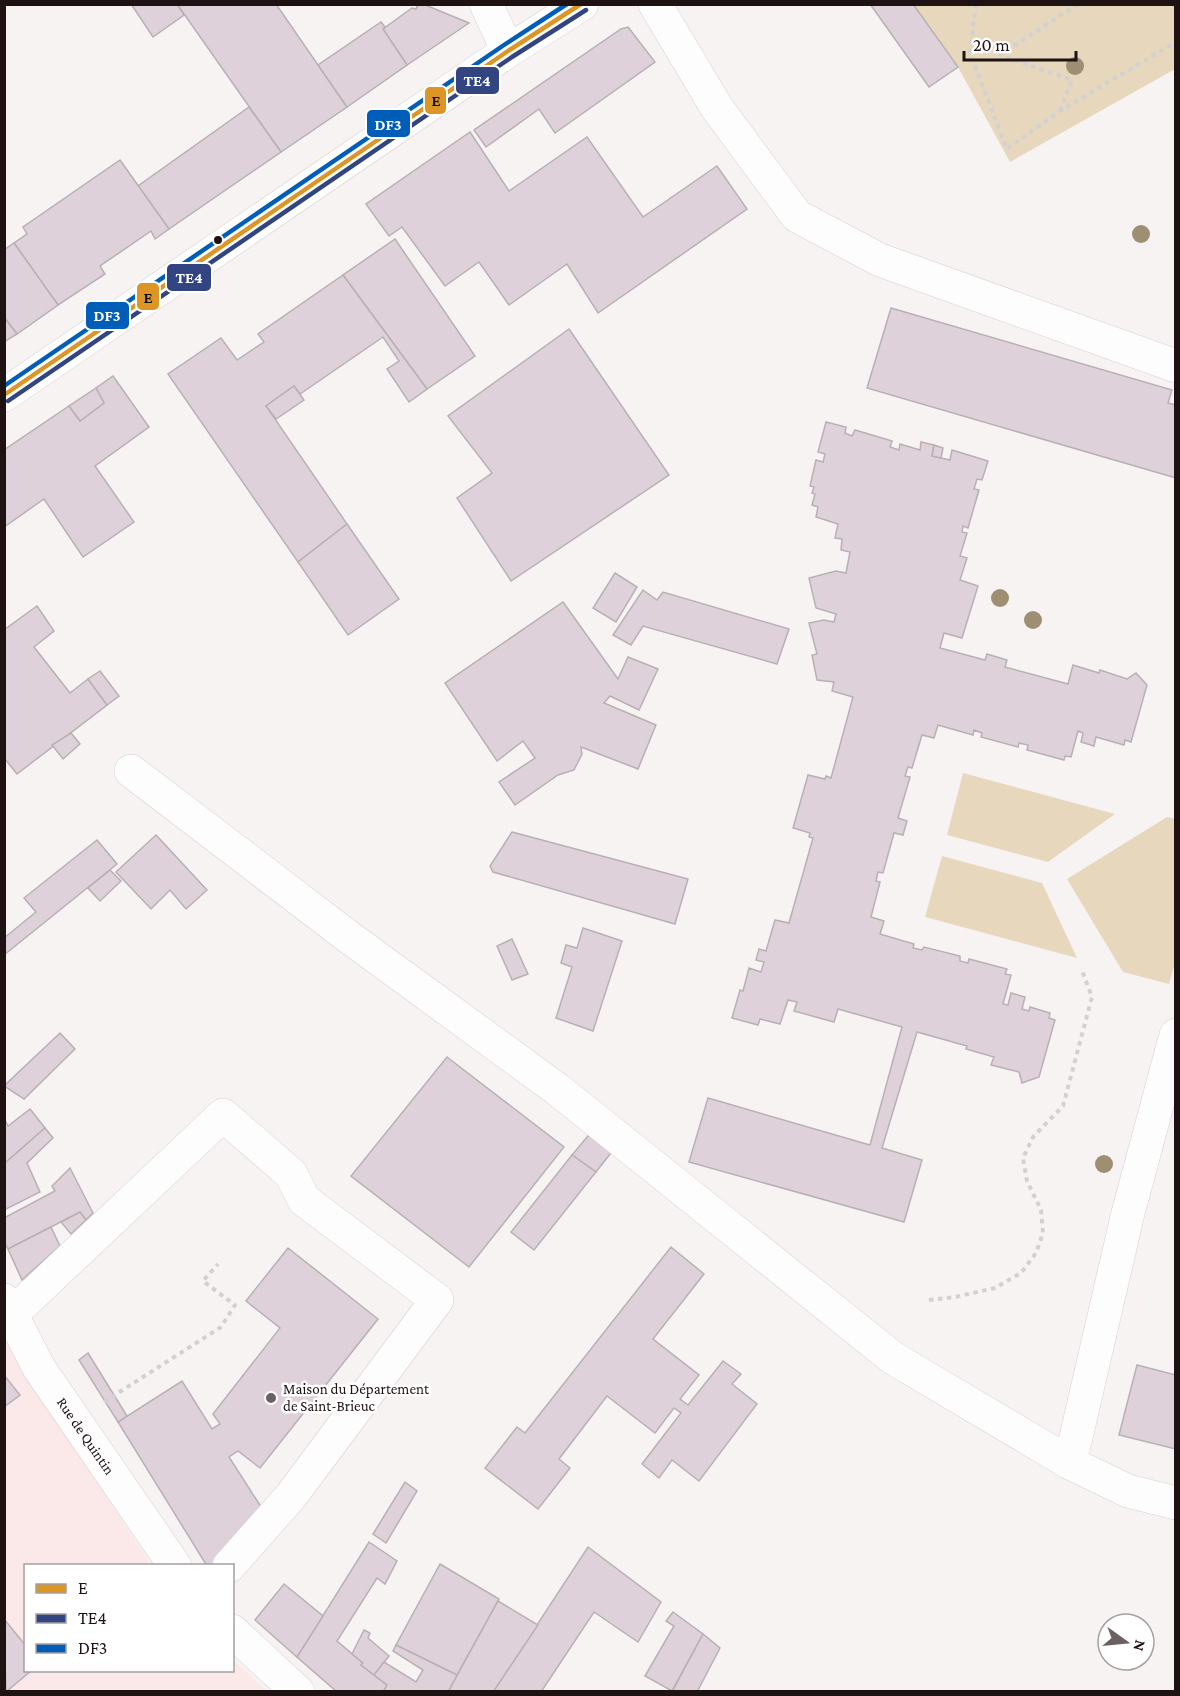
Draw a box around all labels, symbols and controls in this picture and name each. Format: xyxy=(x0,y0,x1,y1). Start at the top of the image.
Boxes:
scale bar xyxy=(964,24,1076,62)
text: 20 m xyxy=(973,35,1010,55)
line badge: TE4 xyxy=(455,66,500,95)
text: TE4 xyxy=(463,72,491,89)
line badge: E xyxy=(424,86,447,115)
text: E xyxy=(431,92,441,109)
line badge: DF3 xyxy=(366,109,411,138)
text: DF3 xyxy=(374,116,402,133)
unlabelled marker xyxy=(212,234,224,246)
line badge: TE4 xyxy=(166,263,212,292)
text: TE4 xyxy=(175,269,203,286)
line badge: E xyxy=(136,282,160,311)
text: E xyxy=(143,289,153,306)
line badge: DF3 xyxy=(85,301,130,330)
text: DF3 xyxy=(93,307,121,324)
place label: Maison du Département de Saint-Brieuc xyxy=(283,1381,430,1414)
marker: Maison du Département de Saint-Brieuc xyxy=(264,1391,278,1405)
street label: Rue de Quintin xyxy=(54,1394,118,1478)
legend xyxy=(24,1564,234,1672)
text: E xyxy=(78,1578,88,1598)
text: TE4 xyxy=(78,1608,107,1628)
north arrow xyxy=(1096,1612,1156,1672)
text: DF3 xyxy=(78,1638,107,1658)
text: N xyxy=(1130,1638,1150,1653)

